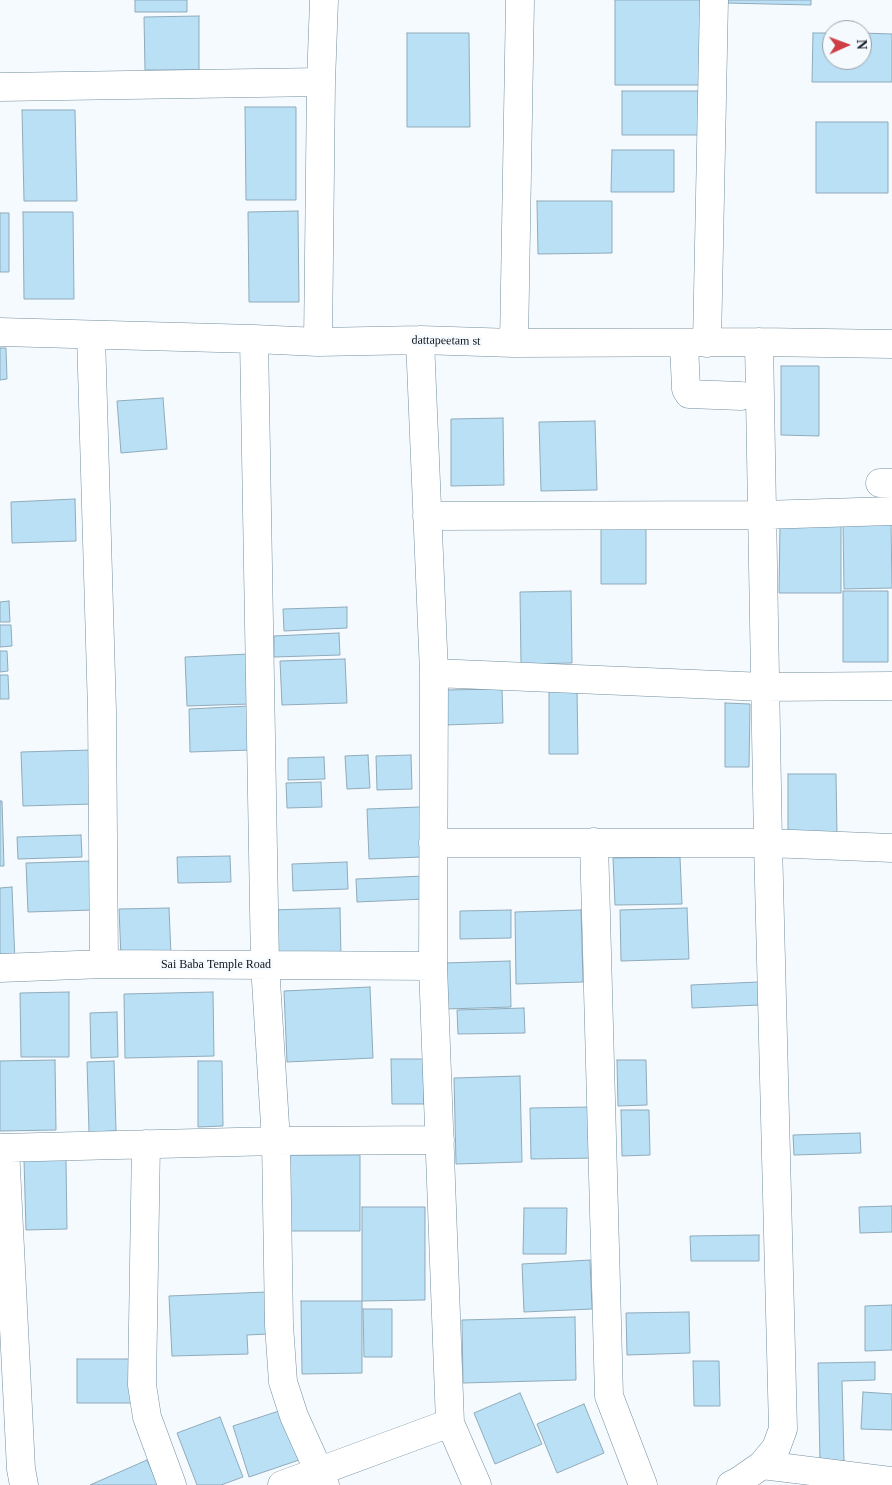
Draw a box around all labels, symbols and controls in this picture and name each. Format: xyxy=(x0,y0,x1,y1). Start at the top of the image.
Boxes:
north arrow xyxy=(822,20,872,70)
text: N xyxy=(854,39,869,50)
street label: dattapeetam st xyxy=(411,333,481,349)
street label: Sai Baba Temple Road xyxy=(161,958,271,972)

